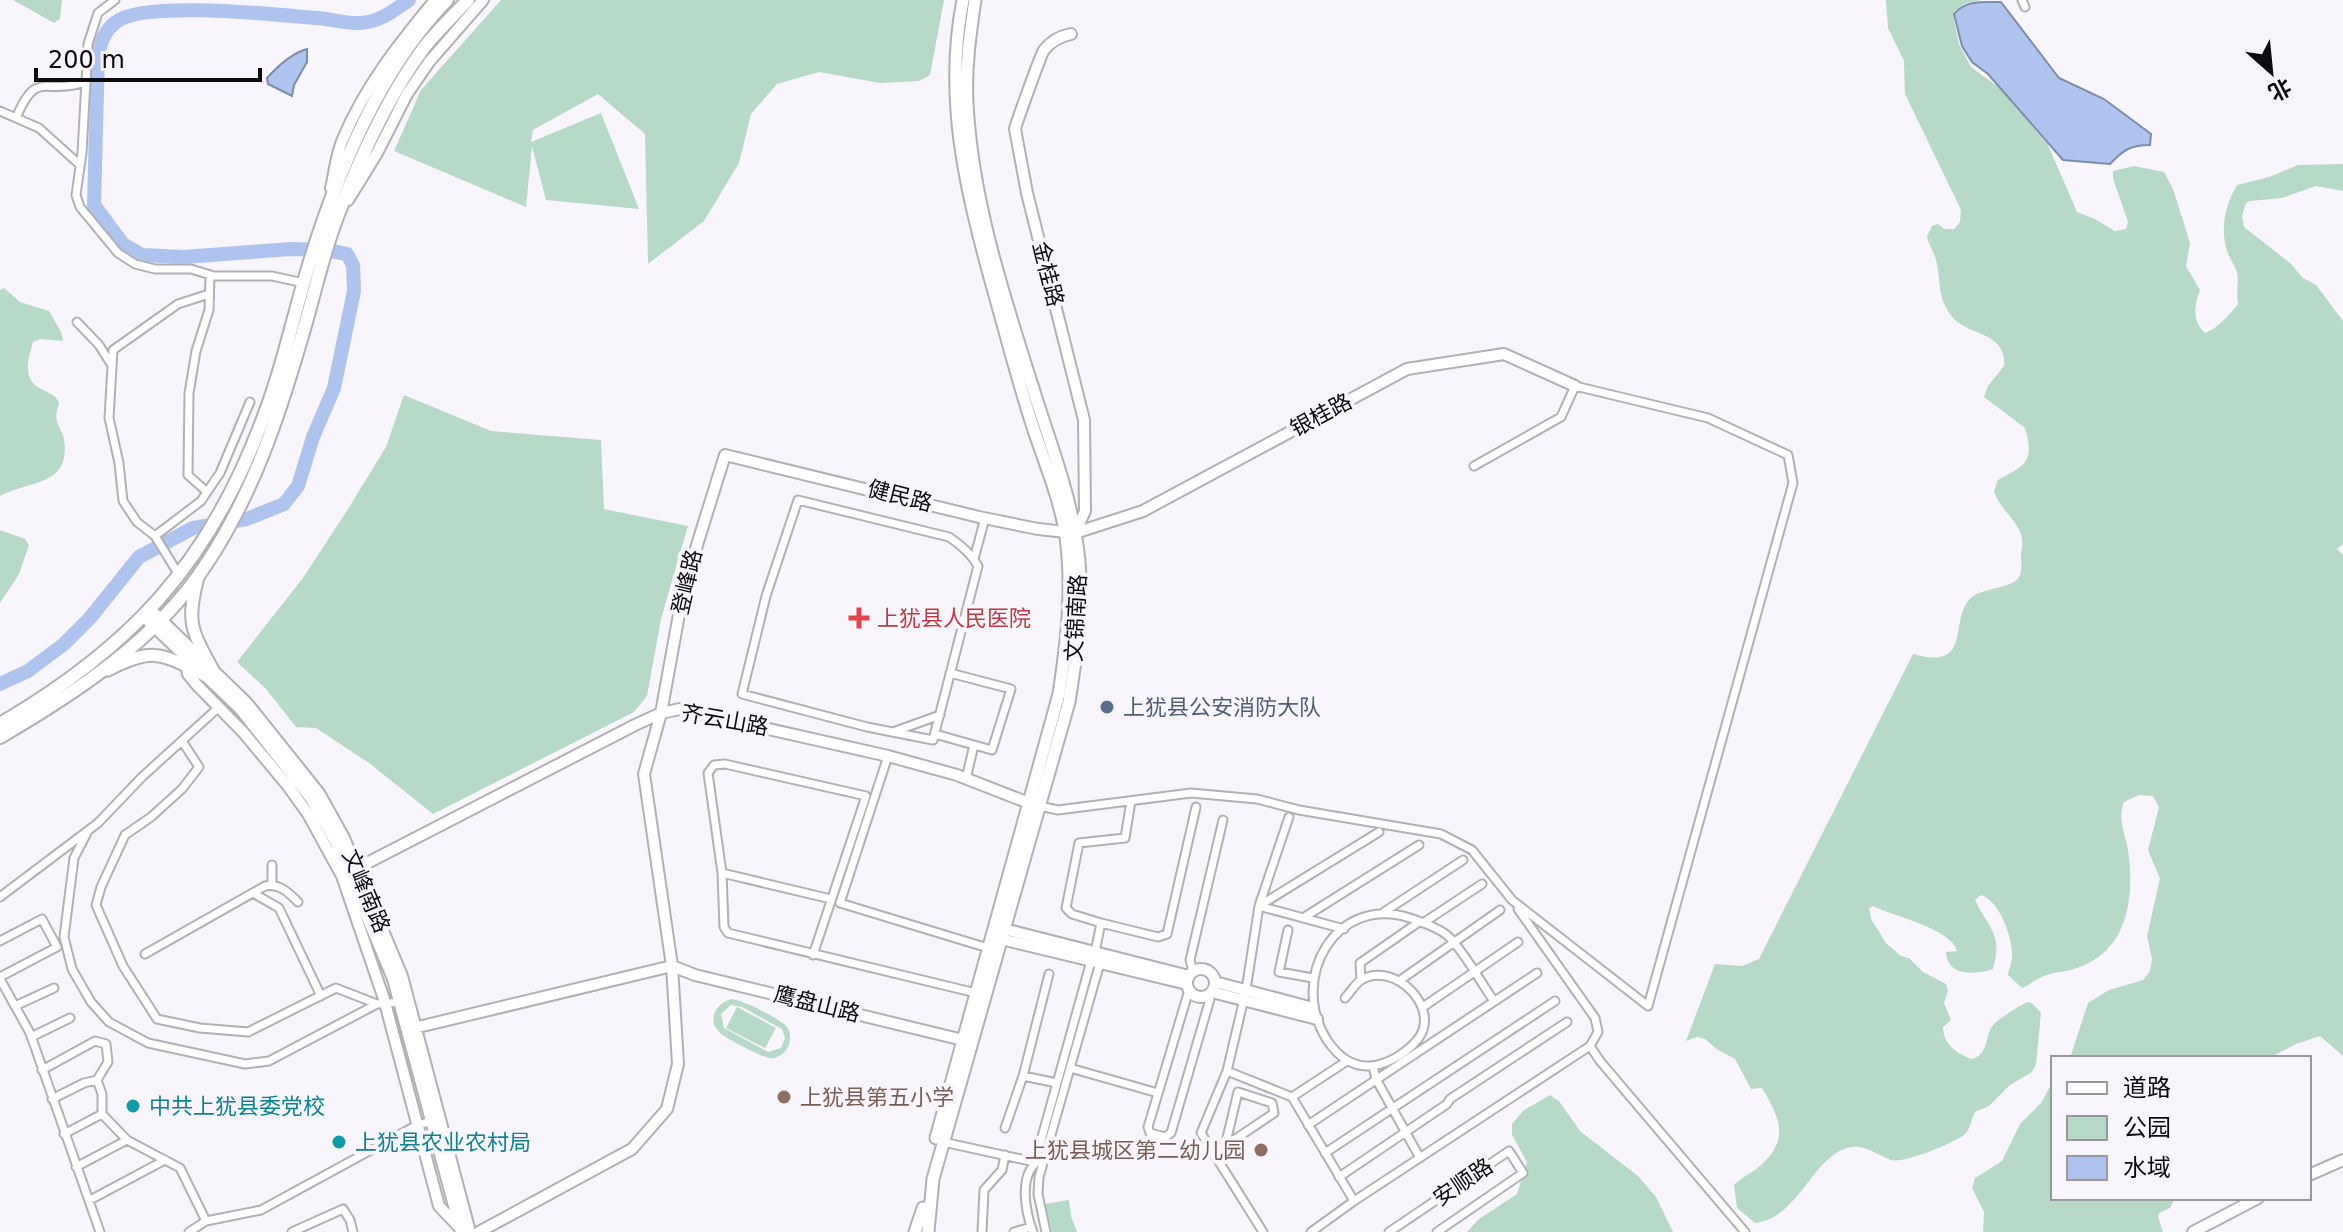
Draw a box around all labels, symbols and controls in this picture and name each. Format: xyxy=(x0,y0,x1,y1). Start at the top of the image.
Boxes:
scale bar xyxy=(36,32,260,82)
north arrow xyxy=(2231,32,2311,112)
text: 200 m xyxy=(48,46,125,74)
text: 北 xyxy=(2264,73,2295,106)
street label: 金桂路 xyxy=(1028,239,1068,309)
street label: 银桂路 xyxy=(1286,388,1356,442)
street label: 健民路 xyxy=(865,476,935,516)
street label: 登峰路 xyxy=(667,547,707,617)
street label: 文锦南路 xyxy=(1061,573,1091,663)
place label: 上犹县人民医院 xyxy=(877,606,1031,631)
marker: 上犹县人民医院 xyxy=(848,607,870,629)
place label: 上犹县公安消防大队 xyxy=(1123,695,1321,720)
marker: 上犹县公安消防大队 xyxy=(1098,698,1116,716)
street label: 齐云山路 xyxy=(679,700,771,740)
street label: 文峰南路 xyxy=(337,846,395,936)
street label: 鹰盘山路 xyxy=(771,981,863,1027)
legend xyxy=(2051,1056,2311,1200)
text: 道路 xyxy=(2123,1074,2171,1102)
place label: 上犹县第五小学 xyxy=(800,1085,954,1110)
marker: 上犹县第五小学 xyxy=(775,1088,793,1106)
place label: 中共上犹县委党校 xyxy=(149,1094,325,1119)
marker: 中共上犹县委党校 xyxy=(124,1097,142,1115)
text: 公园 xyxy=(2123,1114,2171,1142)
place label: 上犹县农业农村局 xyxy=(355,1130,531,1155)
marker: 上犹县农业农村局 xyxy=(330,1133,348,1151)
place label: 上犹县城区第二幼儿园 xyxy=(1025,1138,1245,1163)
marker: 上犹县城区第二幼儿园 xyxy=(1252,1141,1270,1159)
street label: 安顺路 xyxy=(1429,1153,1497,1211)
text: 水域 xyxy=(2123,1154,2171,1182)

